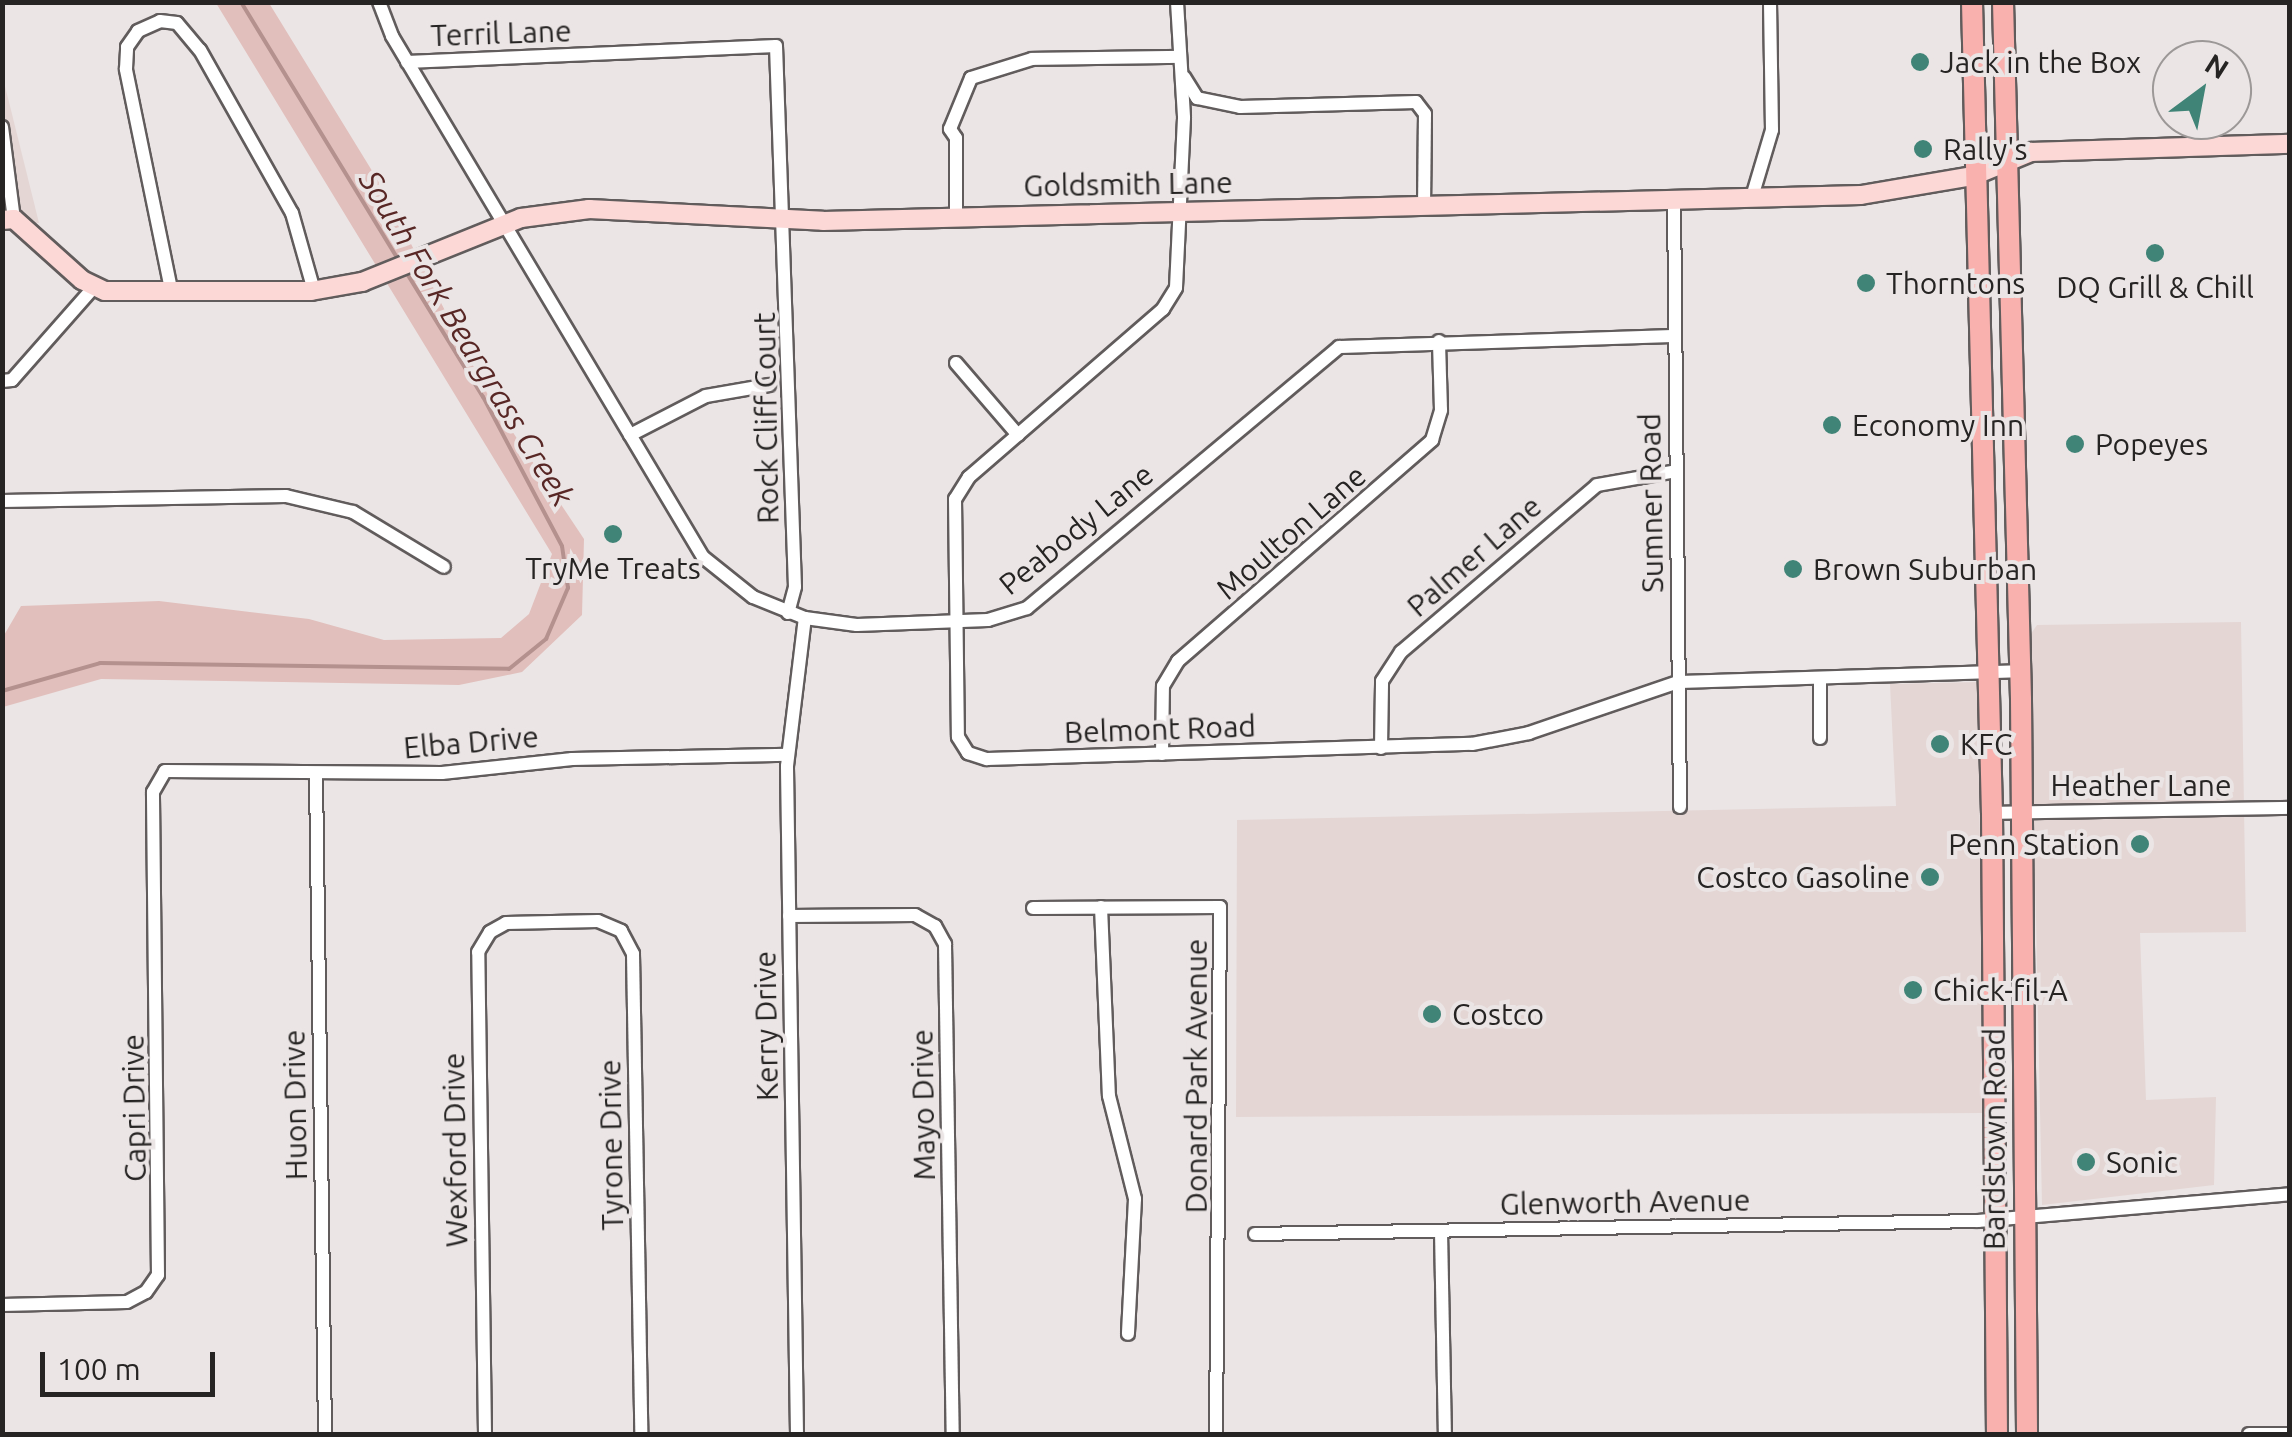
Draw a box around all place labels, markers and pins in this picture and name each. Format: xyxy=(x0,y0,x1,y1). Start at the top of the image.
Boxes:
place label: Jack in the Box xyxy=(1940,44,2141,80)
marker: Jack in the Box xyxy=(1909,51,1931,73)
place label: Rally's xyxy=(1943,131,2027,167)
marker: Rally's xyxy=(1912,138,1934,160)
marker: DQ Grill & Chill xyxy=(2144,242,2166,264)
place label: Thorntons xyxy=(1886,265,2025,301)
place label: DQ Grill & Chill xyxy=(2056,269,2254,305)
marker: Thorntons xyxy=(1855,272,1877,294)
place label: Economy Inn xyxy=(1852,407,2024,443)
marker: Economy Inn xyxy=(1821,414,1843,436)
place label: Popeyes xyxy=(2095,426,2208,462)
marker: Popeyes xyxy=(2064,433,2086,455)
marker: TryMe Treats xyxy=(602,523,624,545)
place label: TryMe Treats xyxy=(525,550,701,586)
place label: Brown Suburban xyxy=(1813,551,2037,587)
marker: Brown Suburban xyxy=(1782,558,1804,580)
place label: KFC xyxy=(1960,726,2012,762)
marker: KFC xyxy=(1929,733,1951,755)
place label: Penn Station xyxy=(1948,826,2120,862)
marker: Penn Station xyxy=(2129,833,2151,855)
place label: Costco Gasoline xyxy=(1696,859,1910,895)
marker: Costco Gasoline xyxy=(1919,866,1941,888)
place label: Chick-fil-A xyxy=(1933,972,2068,1008)
marker: Chick-fil-A xyxy=(1902,979,1924,1001)
place label: Costco xyxy=(1452,996,1544,1032)
marker: Costco xyxy=(1421,1003,1443,1025)
place label: Sonic xyxy=(2106,1144,2178,1180)
marker: Sonic xyxy=(2075,1151,2097,1173)

